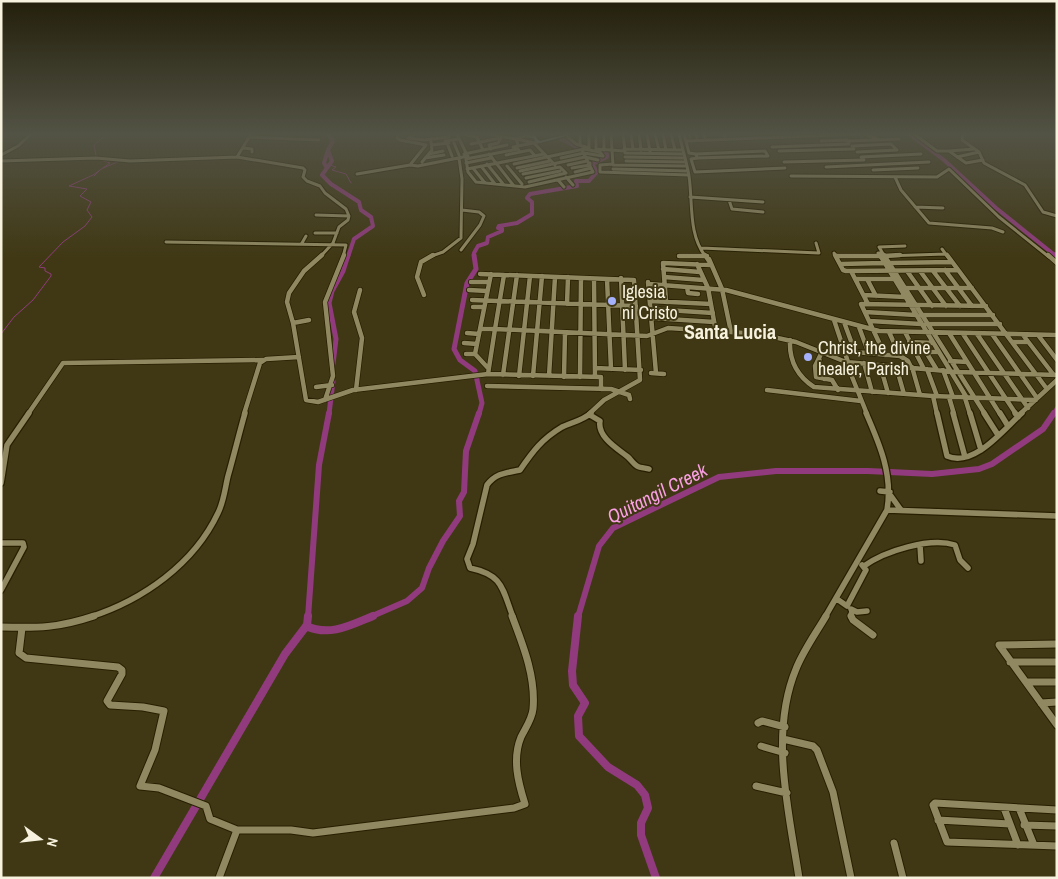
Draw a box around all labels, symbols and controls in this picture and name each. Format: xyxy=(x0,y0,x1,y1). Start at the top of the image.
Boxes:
place label: Iglesia ni Cristo xyxy=(622,279,678,325)
marker: Iglesia ni Cristo xyxy=(606,295,618,307)
district label: Santa Lucia xyxy=(684,318,776,345)
place label: Christ, the divine healer, Parish xyxy=(818,335,930,381)
marker: Christ, the divine healer, Parish xyxy=(802,351,814,363)
water label: Quitangil Creek xyxy=(602,456,713,529)
north arrow xyxy=(15,814,65,864)
text: N xyxy=(43,836,62,849)

